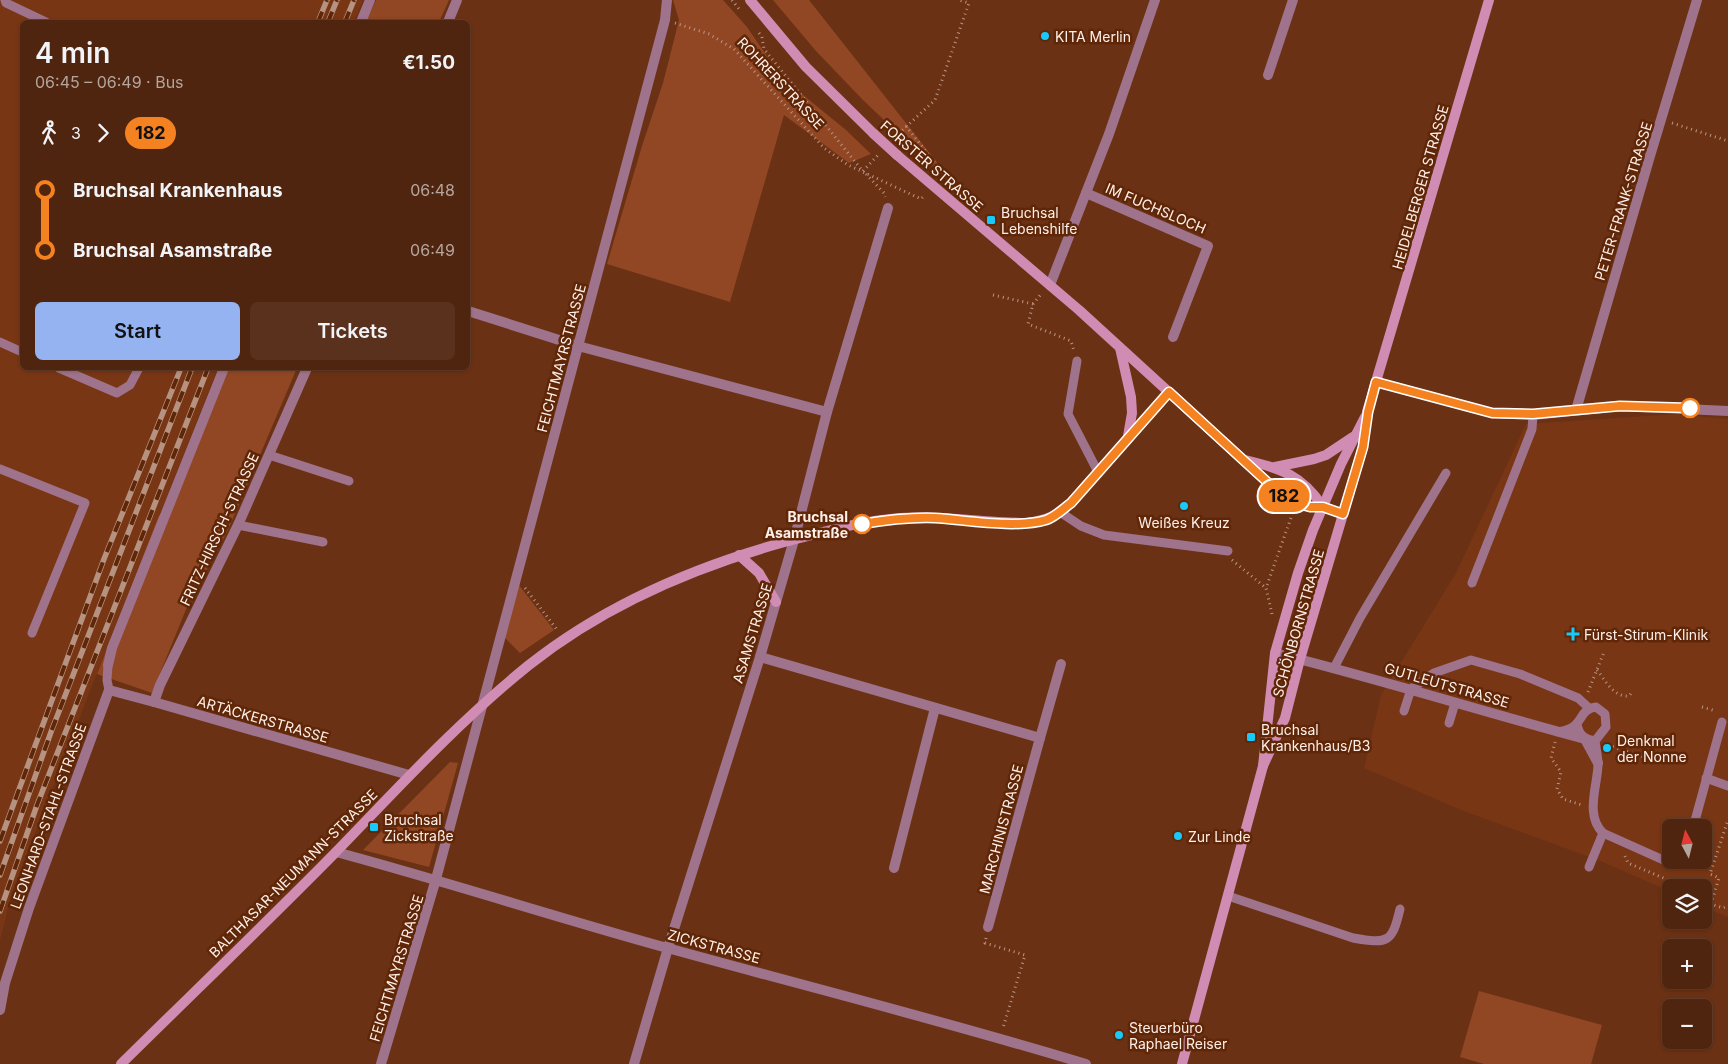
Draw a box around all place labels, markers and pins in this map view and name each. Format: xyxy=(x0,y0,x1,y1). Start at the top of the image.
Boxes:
place label: KITA Merlin xyxy=(1055,28,1131,45)
marker: KITA Merlin xyxy=(1039,30,1051,42)
place label: Bruchsal Lebenshilfe xyxy=(1001,204,1077,237)
marker: Bruchsal Lebenshilfe xyxy=(985,214,997,226)
unlabelled marker xyxy=(1680,398,1700,418)
marker: Weißes Kreuz xyxy=(1178,500,1190,512)
place label: Bruchsal Asamstraße xyxy=(765,508,848,541)
marker: Bruchsal Asamstraße xyxy=(852,514,872,534)
place label: Weißes Kreuz xyxy=(1138,514,1230,531)
place label: Fürst-Stirum-Klinik xyxy=(1584,626,1709,643)
marker: Fürst-Stirum-Klinik xyxy=(1566,627,1580,641)
place label: Bruchsal Krankenhaus/B3 xyxy=(1261,721,1370,754)
marker: Bruchsal Krankenhaus/B3 xyxy=(1245,731,1257,743)
place label: Denkmal der Nonne xyxy=(1617,732,1687,765)
marker: Denkmal der Nonne xyxy=(1601,742,1613,754)
place label: Bruchsal Zickstraße xyxy=(384,811,454,844)
marker: Bruchsal Zickstraße xyxy=(368,821,380,833)
place label: Zur Linde xyxy=(1188,828,1251,845)
marker: Zur Linde xyxy=(1172,830,1184,842)
place label: Steuerbüro Raphael Reiser xyxy=(1129,1019,1227,1052)
marker: Steuerbüro Raphael Reiser xyxy=(1113,1029,1125,1041)

